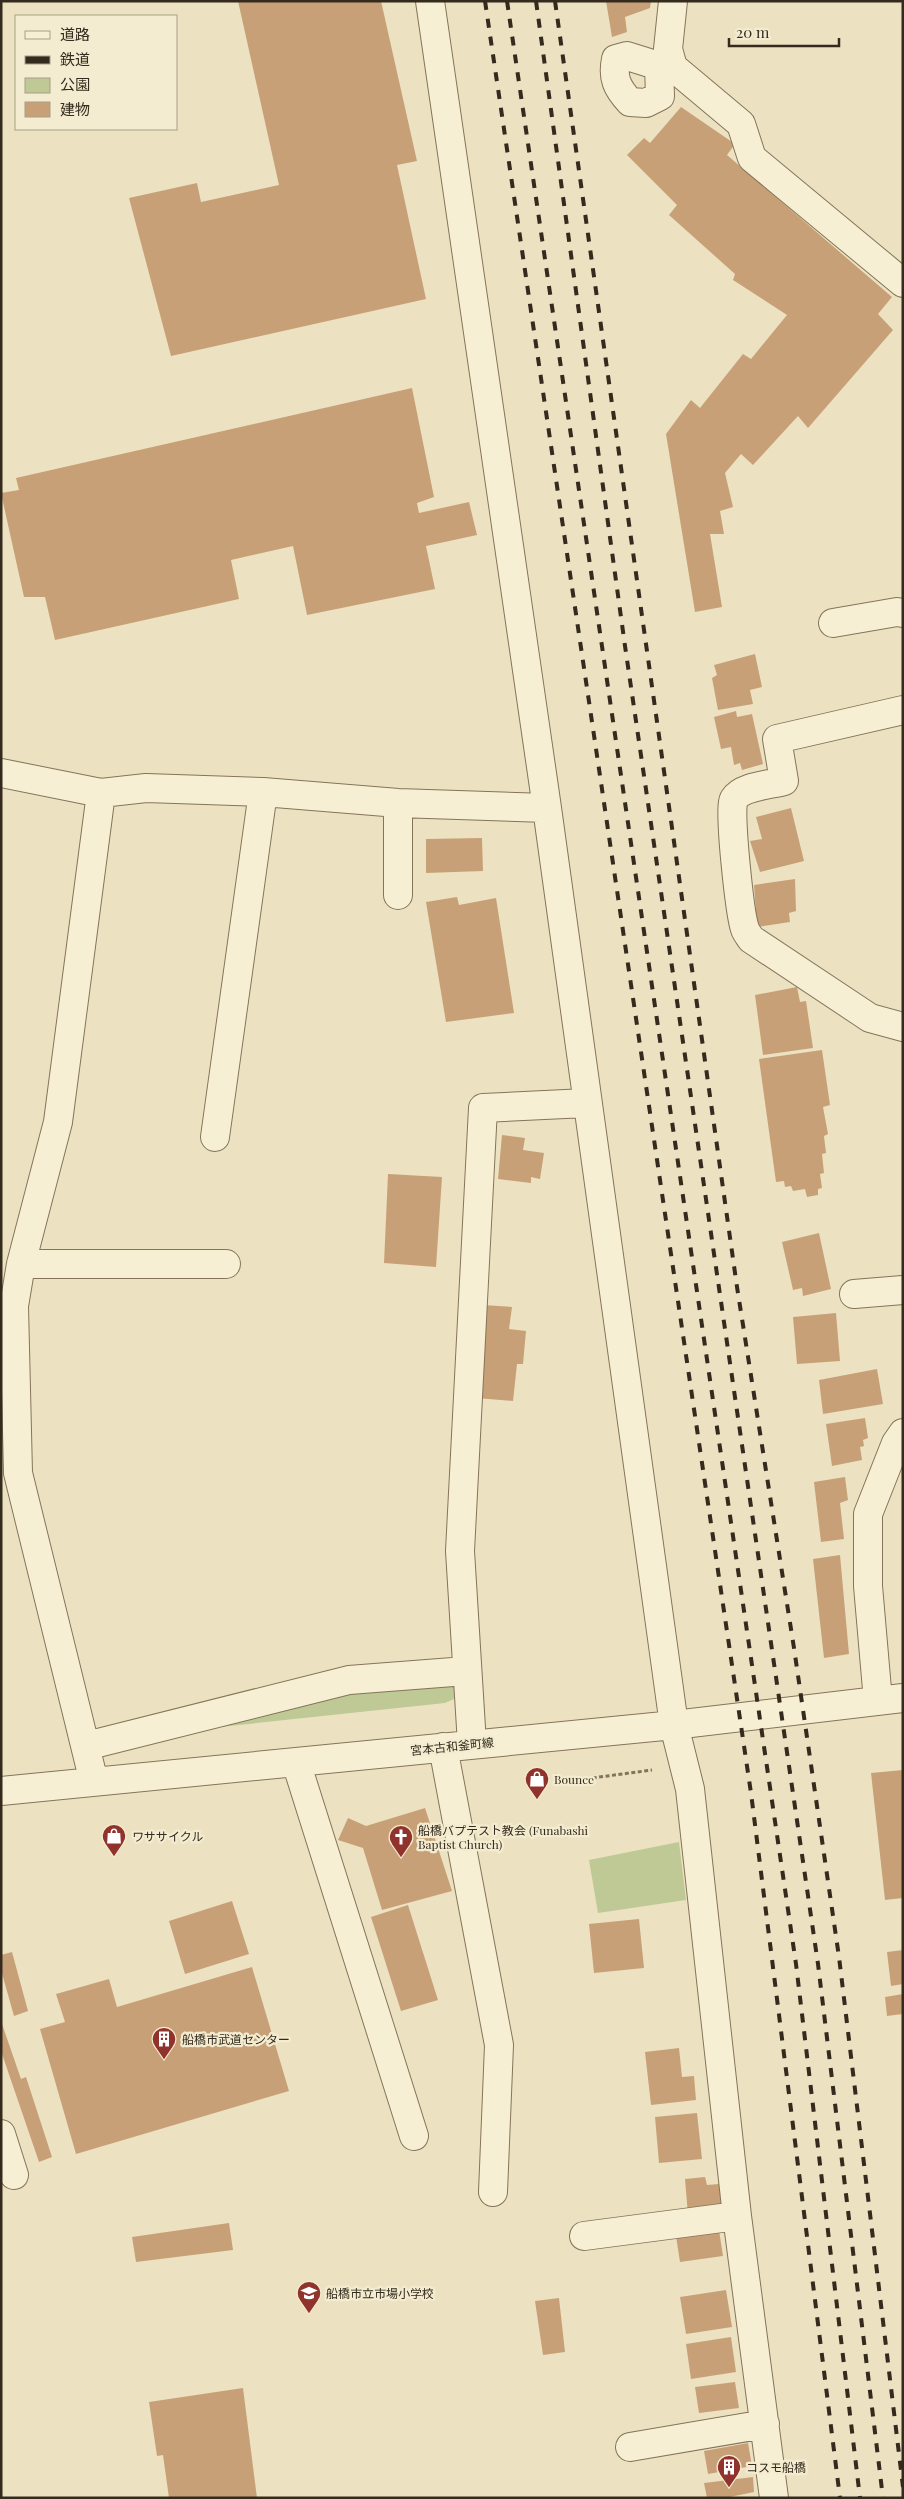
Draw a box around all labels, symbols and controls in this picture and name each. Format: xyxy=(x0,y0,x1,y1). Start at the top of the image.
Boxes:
legend xyxy=(15,15,178,130)
scale bar xyxy=(729,15,839,47)
text: 20 m xyxy=(736,22,770,42)
text: 道路 xyxy=(60,24,90,44)
text: 鉄道 xyxy=(60,49,90,69)
text: 公園 xyxy=(60,74,90,94)
text: 建物 xyxy=(60,99,90,119)
street label: 宮本古和釜町線 xyxy=(409,1734,495,1758)
shop icon: Bounce xyxy=(524,1766,550,1800)
place label: Bounce xyxy=(554,1771,594,1787)
place label: 船橋バプテスト教会 (Funabashi Baptist Church) xyxy=(418,1822,589,1852)
shop icon: ワササイクル xyxy=(101,1823,127,1857)
church icon: 船橋バプテスト教会 (Funabashi Baptist Church) xyxy=(388,1824,414,1858)
place label: ワササイクル xyxy=(132,1828,203,1844)
building icon: 船橋市武道センター xyxy=(151,2026,177,2060)
place label: 船橋市武道センター xyxy=(182,2031,290,2047)
school or university icon: 船橋市立市場小学校 xyxy=(296,2280,322,2314)
place label: 船橋市立市場小学校 xyxy=(326,2285,434,2301)
building icon: コスモ船橋 xyxy=(716,2454,742,2488)
place label: コスモ船橋 xyxy=(746,2459,806,2475)

